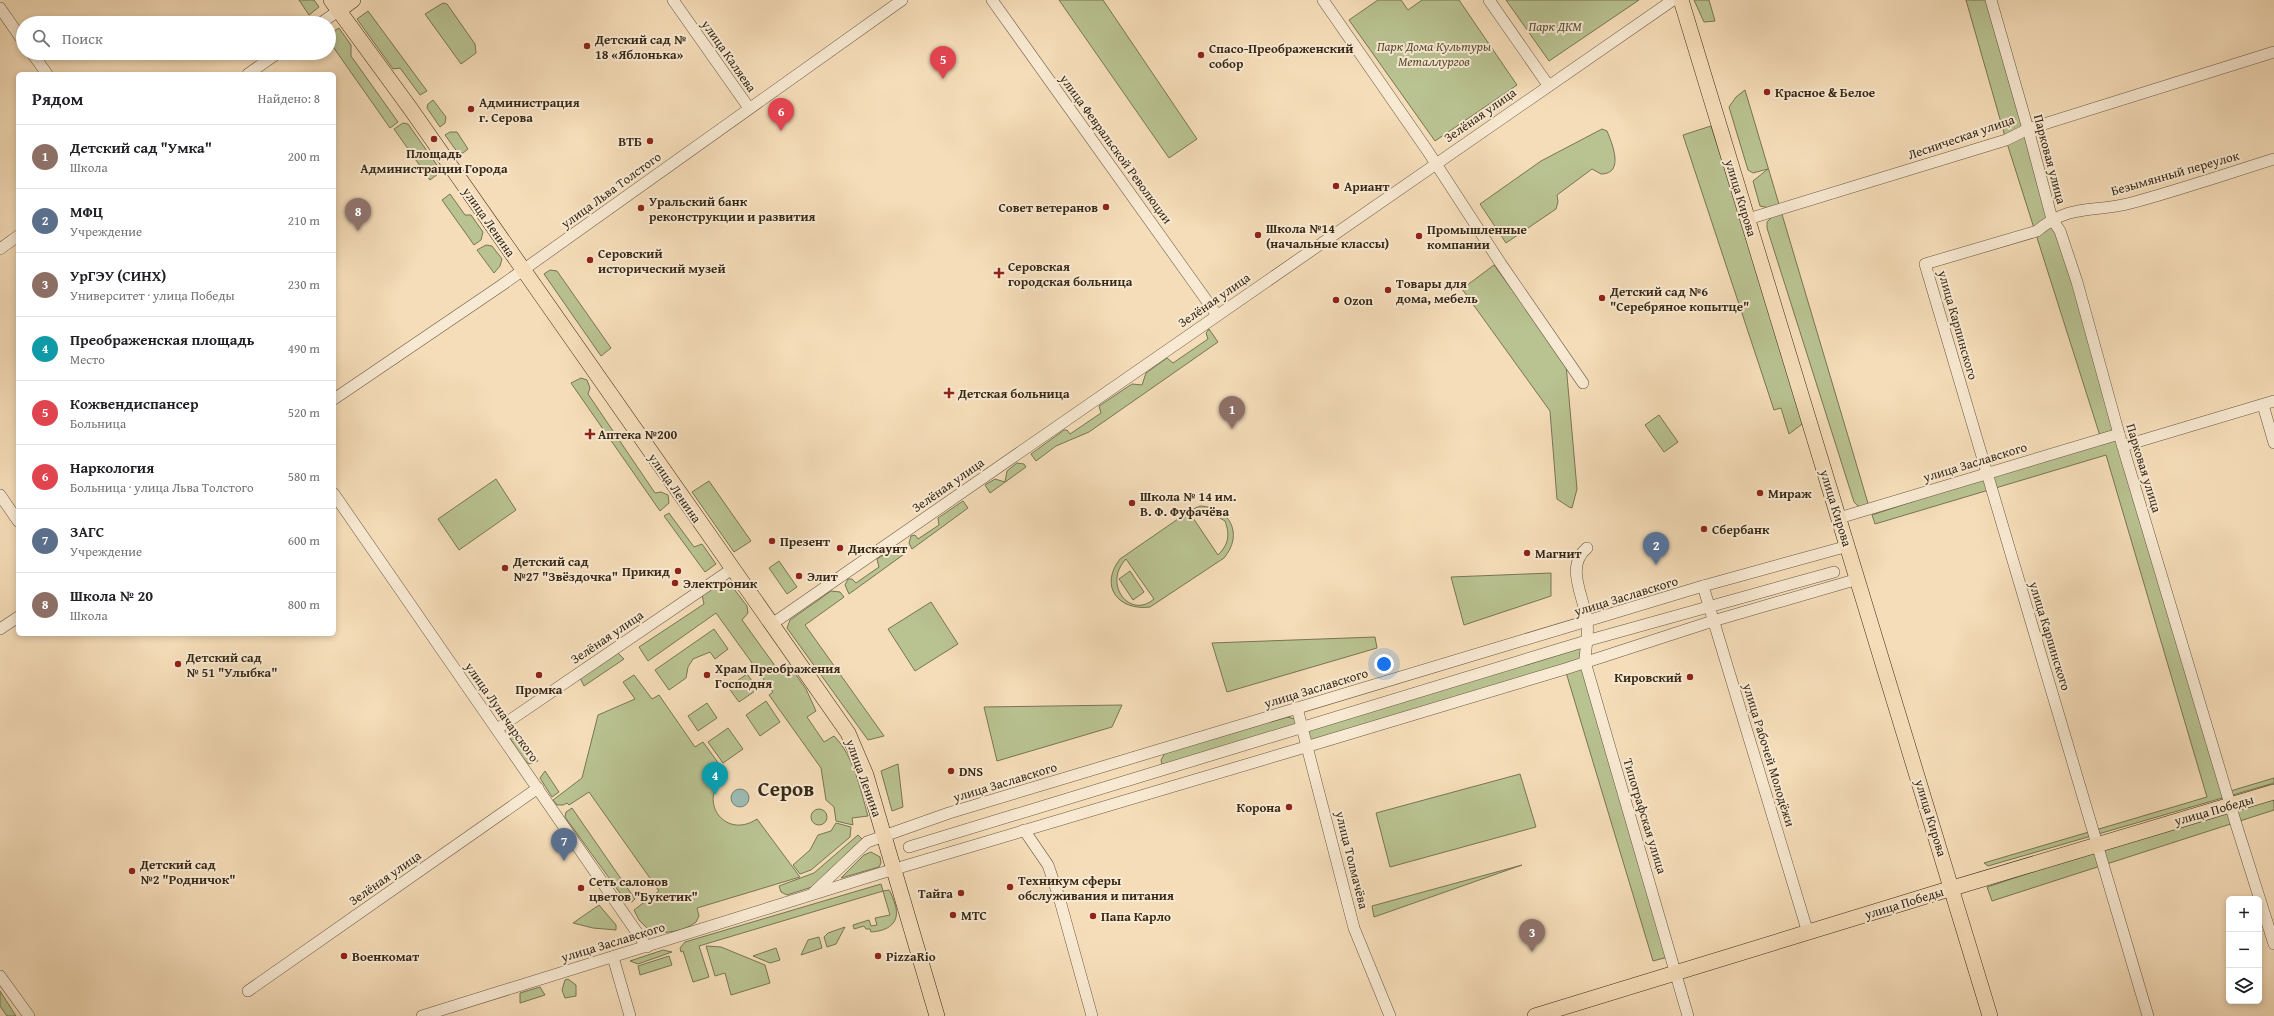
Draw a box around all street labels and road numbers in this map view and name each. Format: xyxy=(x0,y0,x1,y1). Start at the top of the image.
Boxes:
street label: улица Каляева xyxy=(696,15,761,97)
street label: улица Февральской Революции xyxy=(1055,70,1177,228)
street label: Зелёная улица xyxy=(1440,83,1521,147)
street label: Лесническая улица xyxy=(1905,110,2018,164)
street label: Парковая улица xyxy=(2029,112,2071,207)
street label: Безымянный переулок xyxy=(2109,146,2242,200)
street label: улица Льва Толстого xyxy=(556,147,665,233)
street label: улица Кирова xyxy=(1720,156,1762,240)
street label: улица Ленина xyxy=(457,182,521,261)
street label: улица Карпинского xyxy=(1933,267,1983,382)
street label: Зелёная улица xyxy=(1174,268,1255,332)
street label: Парковая улица xyxy=(2121,421,2167,516)
street label: улица Заславского xyxy=(1920,437,2030,487)
street label: улица Ленина xyxy=(643,448,707,527)
street label: Зелёная улица xyxy=(908,453,989,517)
street label: улица Кирова xyxy=(1815,466,1857,550)
street label: улица Заславского xyxy=(1571,571,1681,621)
street label: улица Карпинского xyxy=(2024,578,2076,693)
street label: Зелёная улица xyxy=(567,605,648,668)
street label: улица Луначарского xyxy=(460,657,544,766)
street label: улица Заславского xyxy=(1261,663,1371,713)
street label: улица Рабочей Молодёжи xyxy=(1738,680,1800,829)
street label: улица Ленина xyxy=(841,736,887,820)
street label: Типографская улица xyxy=(1618,756,1672,877)
street label: улица Заславского xyxy=(950,757,1060,807)
street label: улица Кирова xyxy=(1910,776,1952,860)
street label: улица Победы xyxy=(2171,790,2256,831)
street label: улица Толмачёва xyxy=(1330,808,1374,912)
street label: Зелёная улица xyxy=(345,846,426,910)
street label: улица Победы xyxy=(1861,882,1946,924)
street label: улица Заславского xyxy=(558,917,668,967)

